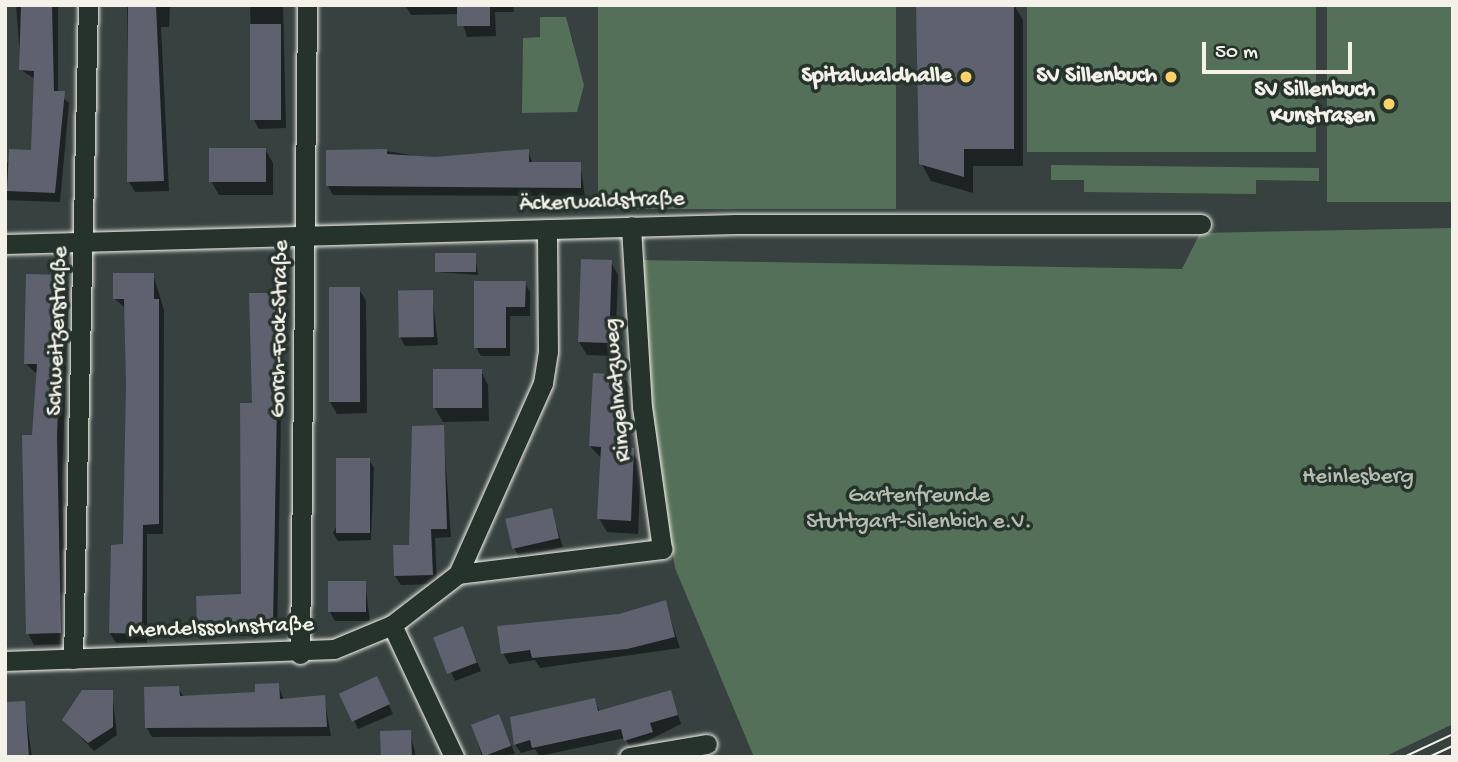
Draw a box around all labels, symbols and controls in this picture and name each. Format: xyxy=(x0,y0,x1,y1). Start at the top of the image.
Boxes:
scale bar xyxy=(1206,28,1356,72)
text: 50 m xyxy=(1215,41,1258,66)
place label: Spitalwaldhalle xyxy=(802,63,952,91)
place label: SV Sillenbuch xyxy=(1036,63,1157,91)
marker: Spitalwaldhalle xyxy=(958,69,974,85)
marker: SV Sillenbuch xyxy=(1163,69,1179,85)
place label: SV Sillenbuch Kunstrasen xyxy=(1254,77,1375,131)
marker: SV Sillenbuch Kunstrasen xyxy=(1381,96,1397,112)
street label: Äckerwaldstraße xyxy=(519,186,685,220)
street label: Gorch-Fock-Straße xyxy=(266,240,296,418)
street label: Schweitzerstraße xyxy=(42,246,76,416)
street label: Ringelnatzweg xyxy=(599,317,639,463)
park label: Heinlesberg xyxy=(1302,464,1414,492)
park label: Gartenfreunde Stuttgart-Silenbich e.V. xyxy=(806,483,1032,537)
street label: Mendelssohnstraße xyxy=(128,612,314,646)

